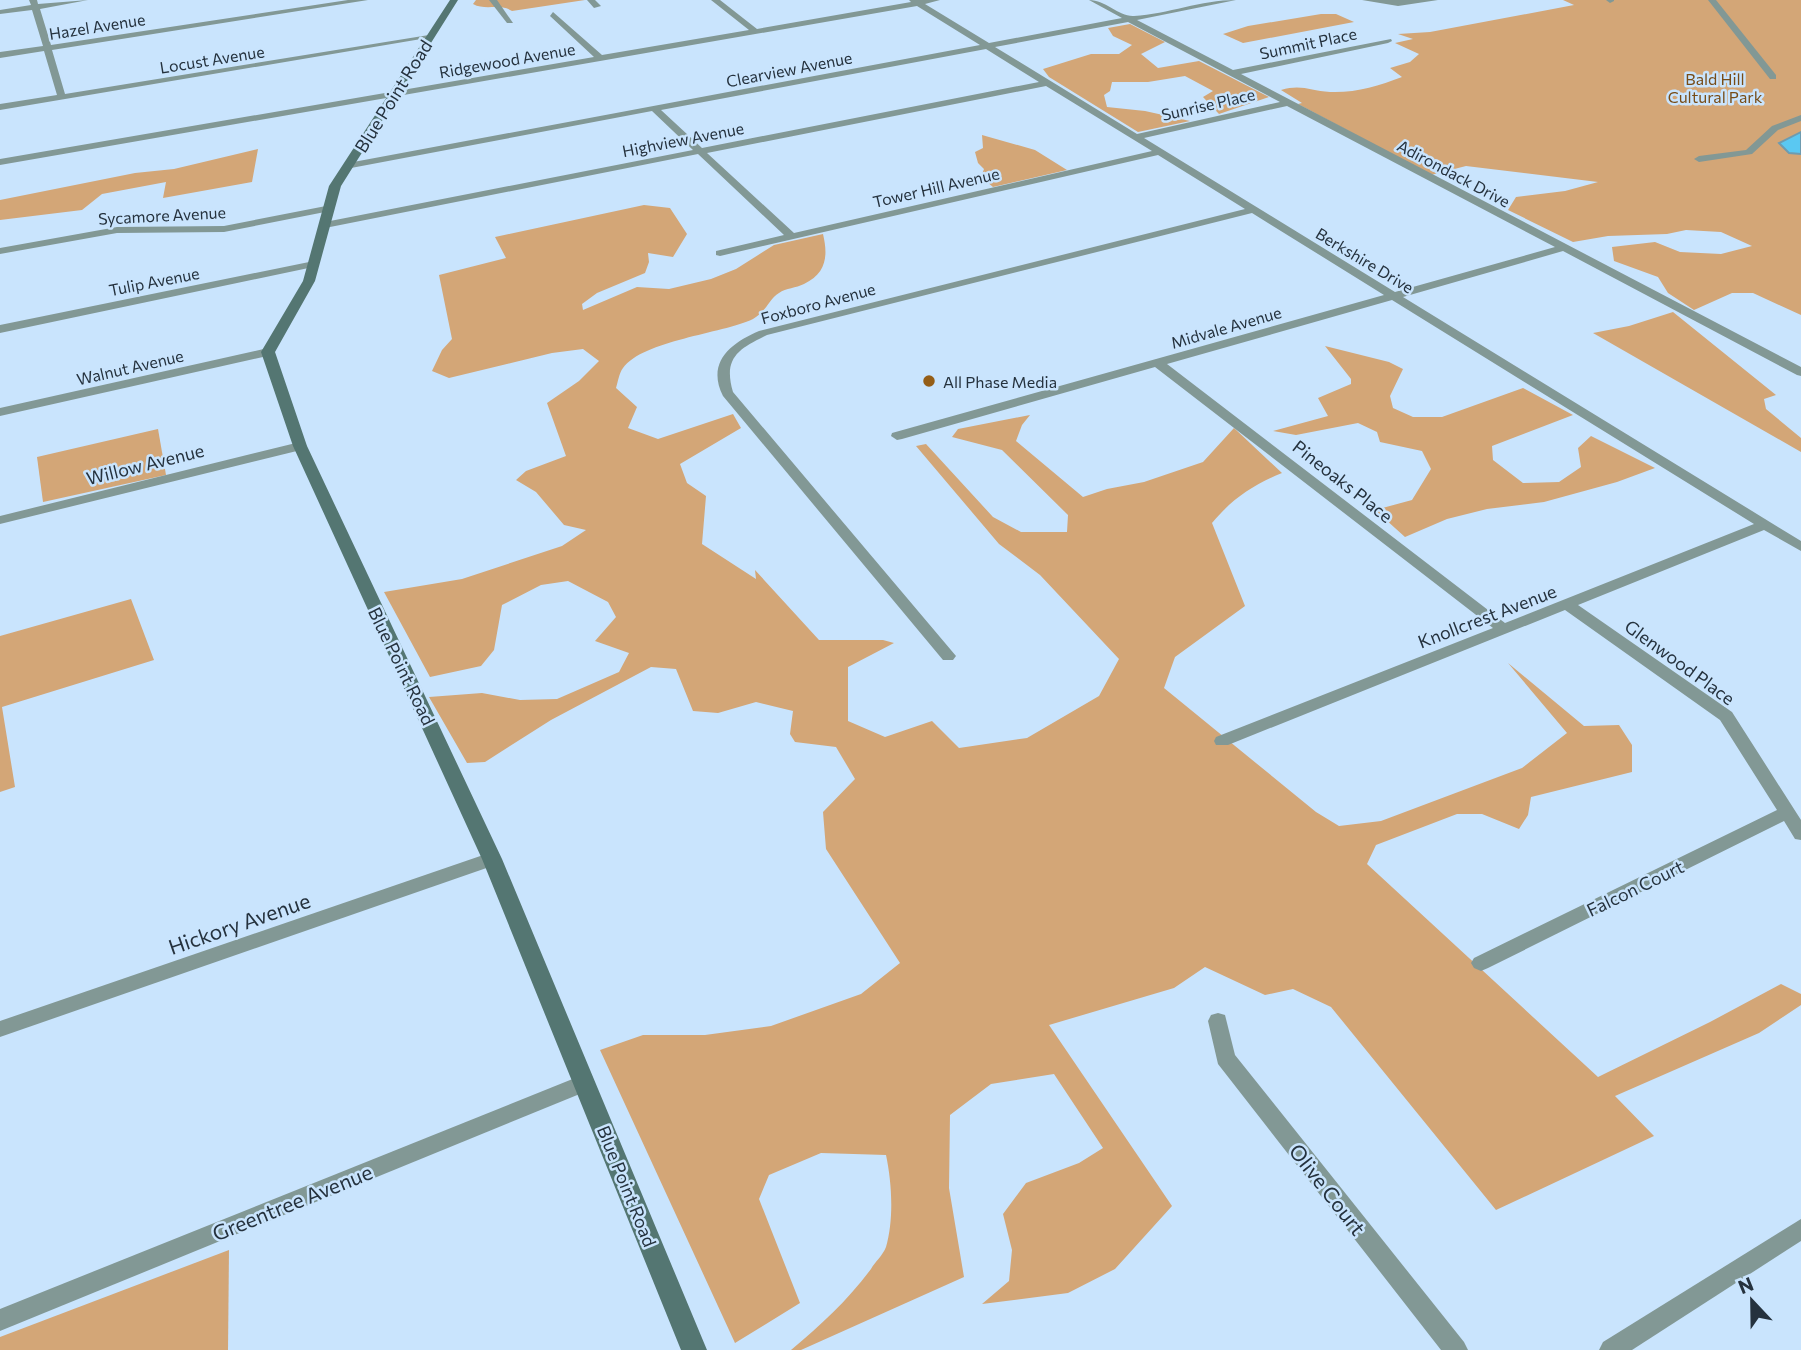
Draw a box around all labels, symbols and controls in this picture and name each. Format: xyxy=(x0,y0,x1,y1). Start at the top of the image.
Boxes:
street label: Hazel Avenue xyxy=(48,9,146,43)
street label: Summit Place xyxy=(1258,23,1358,63)
street label: Blue Point Road xyxy=(350,36,436,156)
street label: Ridgewood Avenue xyxy=(437,39,577,81)
street label: Locust Avenue xyxy=(158,41,266,77)
street label: Clearview Avenue xyxy=(724,47,854,91)
park label: Bald Hill Cultural Park xyxy=(1668,69,1763,106)
street label: Sunrise Place xyxy=(1159,84,1257,124)
street label: Highview Avenue xyxy=(621,118,745,160)
street label: Adirondack Drive xyxy=(1394,135,1514,211)
street label: Tower Hill Avenue xyxy=(871,163,1001,211)
street label: Sycamore Avenue xyxy=(98,202,226,228)
street label: Berkshire Drive xyxy=(1313,223,1417,297)
street label: Tulip Avenue xyxy=(107,263,201,299)
street label: Foxboro Avenue xyxy=(759,279,877,327)
street label: Midvale Avenue xyxy=(1169,302,1283,352)
street label: Walnut Avenue xyxy=(75,345,185,389)
place label: All Phase Media xyxy=(943,372,1057,391)
marker: All Phase Media xyxy=(921,373,937,389)
street label: Pineoaks Place xyxy=(1289,435,1397,527)
street label: Willow Avenue xyxy=(84,439,206,489)
street label: Knollcrest Avenue xyxy=(1415,579,1559,653)
street label: Blue Point Road xyxy=(364,603,440,729)
street label: Glenwood Place xyxy=(1621,615,1739,709)
street label: Falcon Court xyxy=(1583,855,1687,921)
street label: Hickory Avenue xyxy=(165,887,313,959)
street label: Blue Point Road xyxy=(593,1122,661,1250)
street label: Olive Court xyxy=(1285,1138,1371,1240)
street label: Greentree Avenue xyxy=(208,1158,376,1246)
north arrow xyxy=(1717,1266,1787,1336)
text: N xyxy=(1735,1271,1756,1298)

